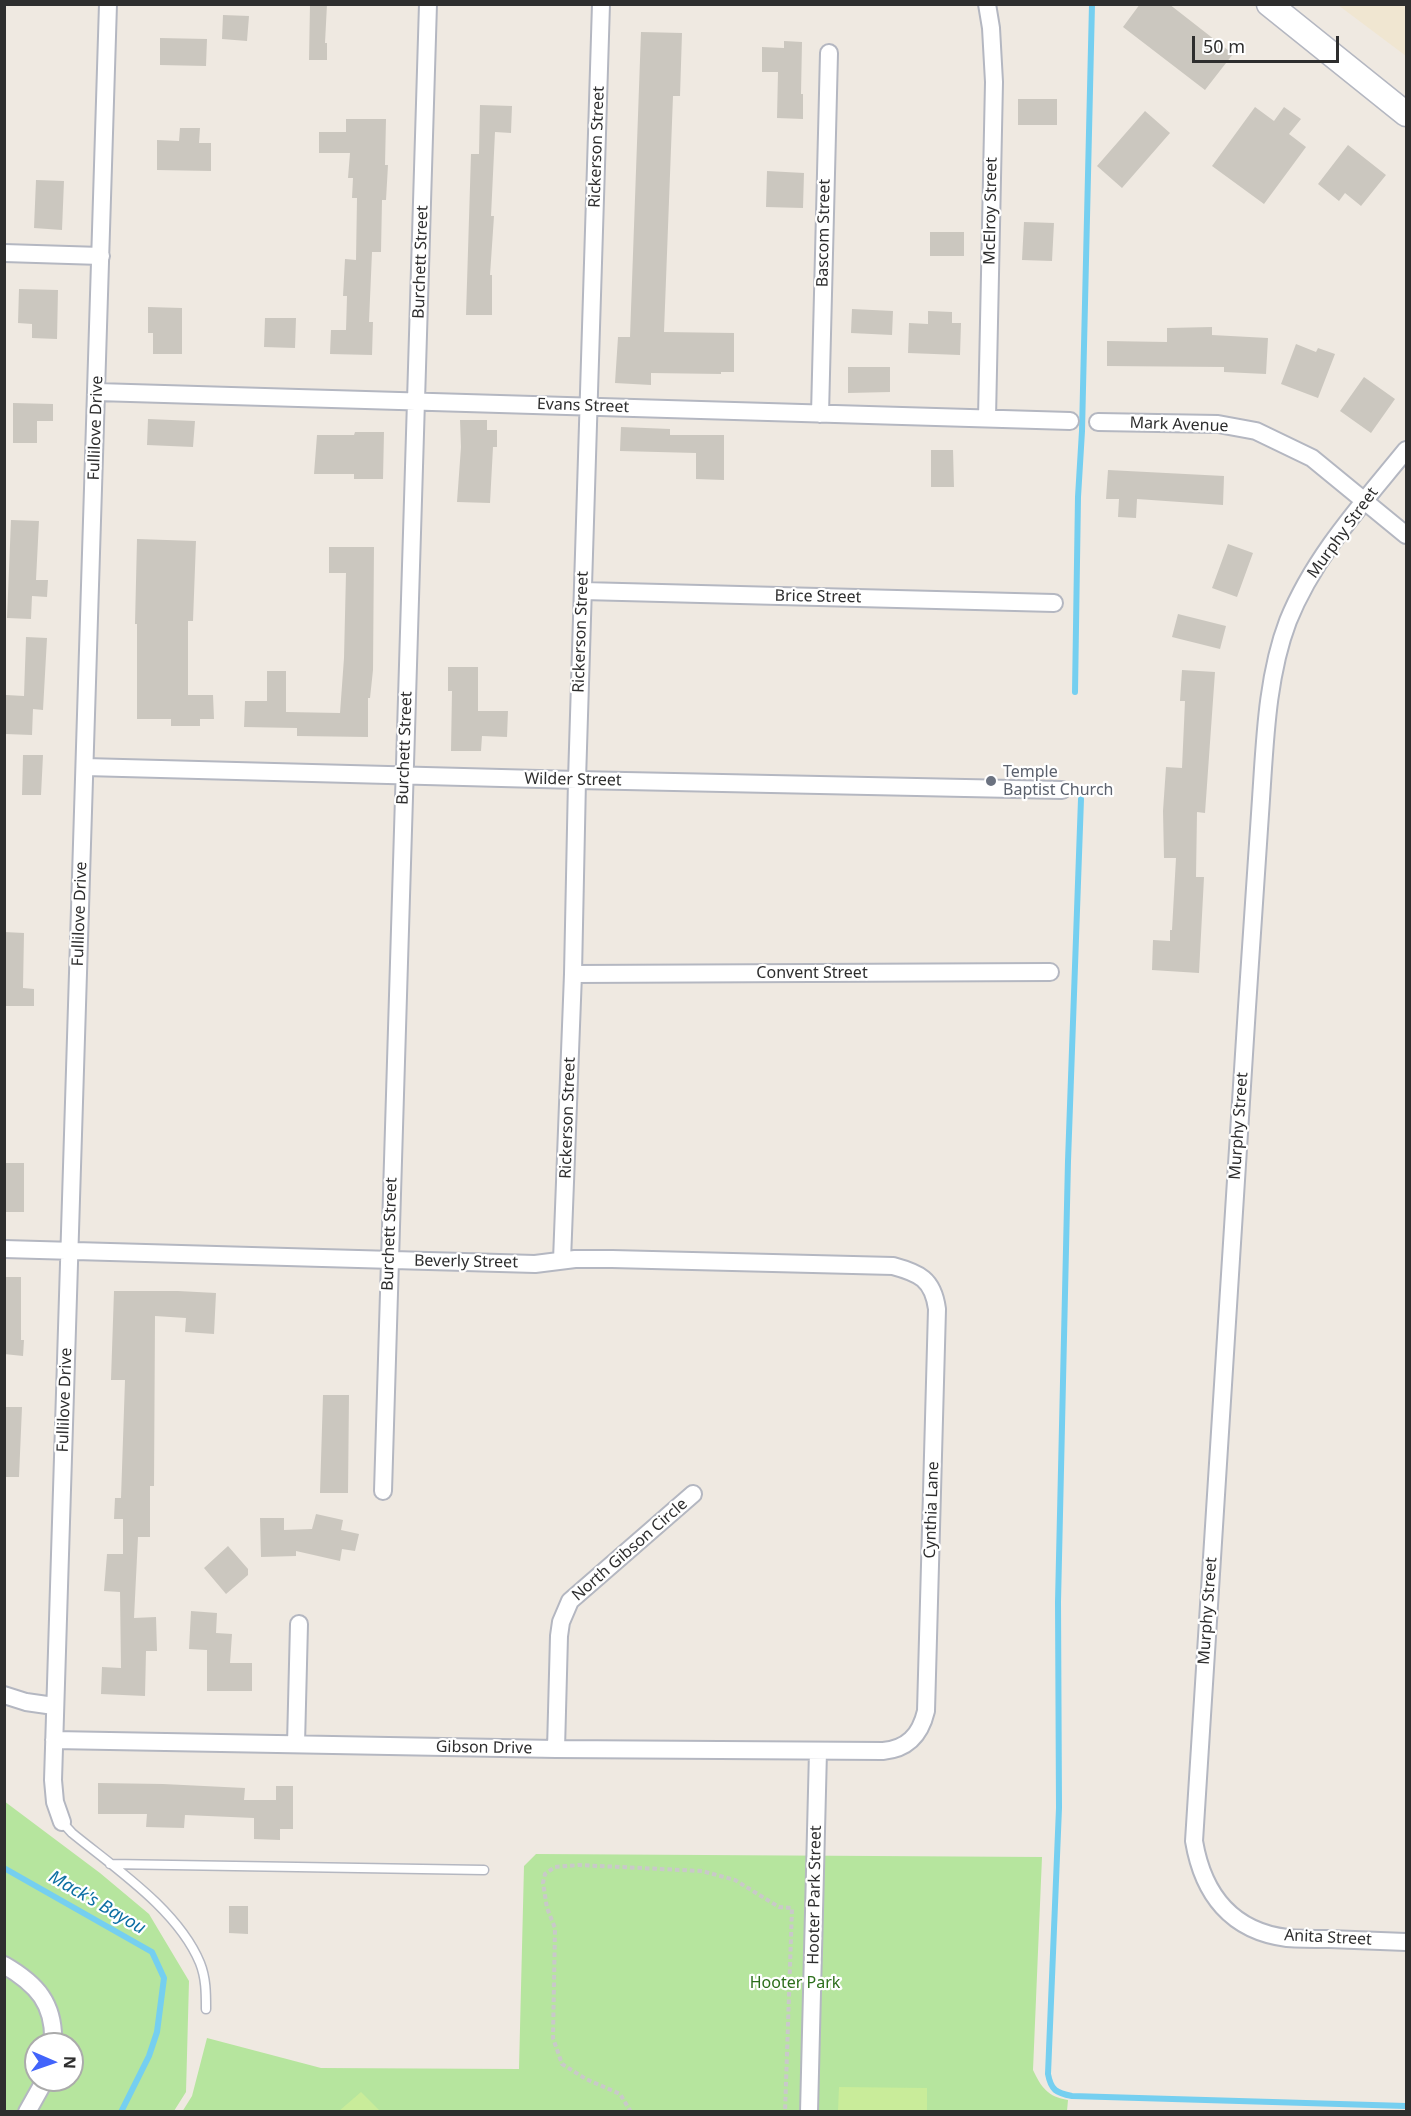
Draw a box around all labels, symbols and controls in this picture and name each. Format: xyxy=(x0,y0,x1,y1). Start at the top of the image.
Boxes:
scale bar xyxy=(1195,24,1342,62)
text: 50 m xyxy=(1203,34,1245,58)
street label: Rickerson Street xyxy=(585,86,609,208)
street label: McElroy Street xyxy=(980,157,1002,265)
street label: Bascom Street xyxy=(813,179,835,287)
street label: Burchett Street xyxy=(409,205,433,319)
street label: Fullilove Drive xyxy=(85,375,107,481)
street label: Evans Street xyxy=(537,395,629,417)
street label: Mark Avenue xyxy=(1129,414,1229,436)
street label: Murphy Street xyxy=(1304,484,1382,582)
street label: Rickerson Street xyxy=(569,571,593,693)
street label: Brice Street xyxy=(775,587,861,607)
street label: Burchett Street xyxy=(393,691,417,805)
place label: Temple Baptist Church xyxy=(1003,762,1113,800)
street label: Wilder Street xyxy=(524,770,622,790)
marker: Temple Baptist Church xyxy=(984,774,998,788)
street label: Fullilove Drive xyxy=(69,861,91,967)
street label: Convent Street xyxy=(756,963,868,983)
street label: Rickerson Street xyxy=(556,1057,580,1179)
street label: Murphy Street xyxy=(1226,1072,1252,1180)
street label: Burchett Street xyxy=(378,1177,402,1291)
street label: Beverly Street xyxy=(414,1251,518,1273)
street label: Fullilove Drive xyxy=(54,1347,76,1453)
street label: Cynthia Lane xyxy=(921,1461,943,1559)
street label: North Gibson Circle xyxy=(568,1495,692,1605)
street label: Murphy Street xyxy=(1195,1557,1221,1665)
street label: Gibson Drive xyxy=(436,1738,532,1758)
street label: Hooter Park Street xyxy=(804,1825,826,1965)
water label: Mack's Bayou xyxy=(45,1867,149,1939)
street label: Anita Street xyxy=(1284,1926,1372,1950)
park label: Hooter Park xyxy=(750,1973,840,1993)
north arrow xyxy=(24,2032,84,2092)
text: N xyxy=(59,2056,81,2069)

